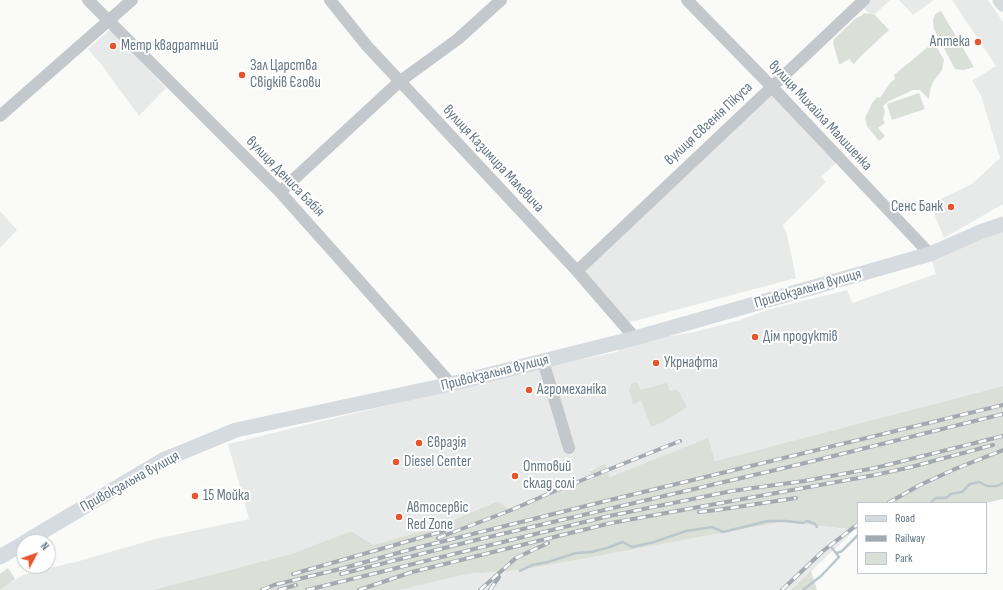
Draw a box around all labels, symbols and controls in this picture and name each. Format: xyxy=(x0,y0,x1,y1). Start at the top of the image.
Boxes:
place label: Аптека xyxy=(930,33,970,51)
place label: Метр квадратний xyxy=(121,37,218,55)
marker: Аптека xyxy=(973,37,983,47)
marker: Метр квадратний xyxy=(108,41,118,51)
place label: Зал Царства Свідків Єгови xyxy=(250,57,321,92)
street label: вулиця Михайла Малишенка xyxy=(764,57,876,175)
marker: Зал Царства Свідків Єгови xyxy=(237,70,247,80)
street label: вулиця Євгенія Пікуса xyxy=(661,79,757,169)
street label: вулиця Казимира Малевича xyxy=(439,102,547,216)
street label: вулиця Дениса Бабія xyxy=(242,133,328,221)
place label: Сенс Банк xyxy=(891,198,943,216)
marker: Сенс Банк xyxy=(946,202,956,212)
street label: Привокзальна вулиця xyxy=(752,265,864,313)
place label: Дім продуктів xyxy=(763,328,838,346)
marker: Дім продуктів xyxy=(750,332,760,342)
street label: Привокзальна вулиця xyxy=(439,351,551,395)
place label: Укрнафта xyxy=(664,354,718,372)
marker: Укрнафта xyxy=(651,358,661,368)
place label: Агромеханіка xyxy=(537,381,607,399)
marker: Агромеханіка xyxy=(524,385,534,395)
place label: Євразія xyxy=(427,434,466,452)
marker: Євразія xyxy=(414,438,424,448)
street label: Привокзальна вулиця xyxy=(77,447,183,517)
place label: Diesel Center xyxy=(404,453,471,471)
marker: Diesel Center xyxy=(391,457,401,467)
place label: Оптовий склад солі xyxy=(523,458,575,493)
marker: Оптовий склад солі xyxy=(510,471,520,481)
place label: 15 Мойка xyxy=(203,487,249,505)
marker: 15 Мойка xyxy=(190,491,200,501)
place label: Автосервіс Red Zone xyxy=(407,499,469,534)
legend xyxy=(857,502,987,574)
text: Road xyxy=(895,511,915,526)
marker: Автосервіс Red Zone xyxy=(394,512,404,522)
text: Railway xyxy=(895,531,925,546)
north arrow xyxy=(16,534,56,574)
text: N xyxy=(38,540,52,553)
text: Park xyxy=(895,551,913,566)

